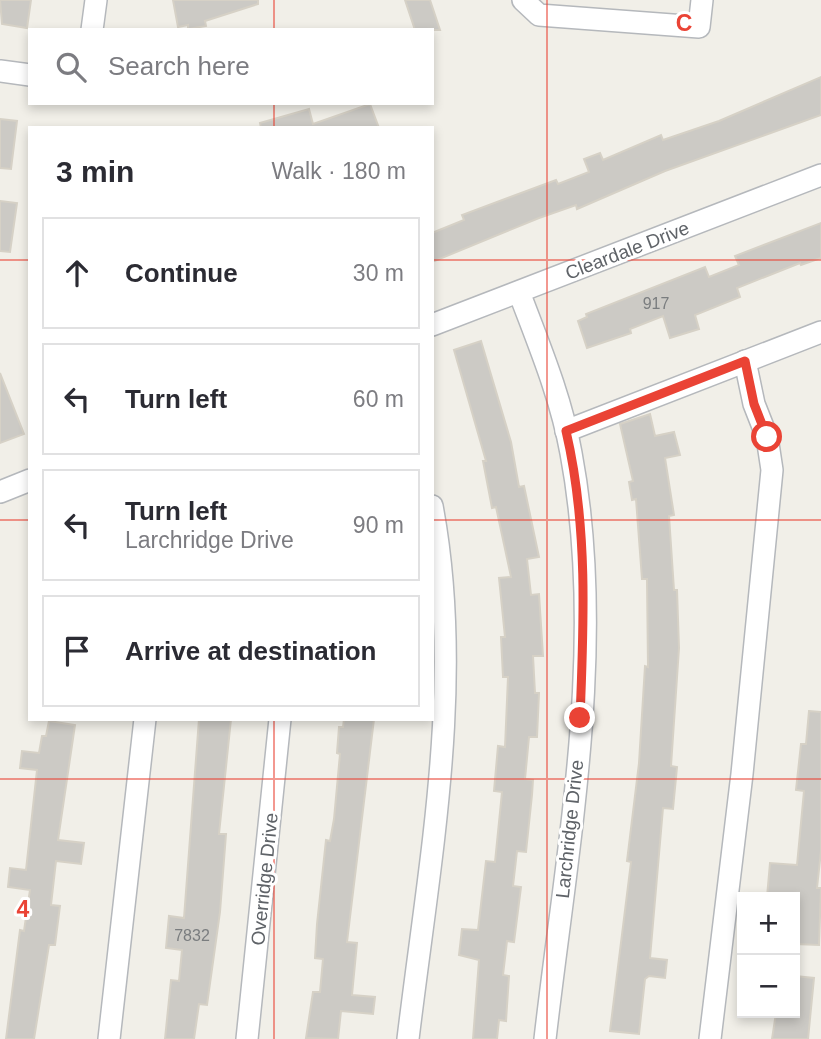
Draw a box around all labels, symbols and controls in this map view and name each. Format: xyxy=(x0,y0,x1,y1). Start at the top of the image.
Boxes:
text: C xyxy=(676,10,692,36)
search box xyxy=(28,28,434,105)
icon: search xyxy=(52,48,90,86)
text: Search here xyxy=(108,51,250,81)
text: 3 min xyxy=(56,155,134,188)
text: Walk · 180 m xyxy=(271,158,406,184)
street label: Cleardale Drive xyxy=(562,217,692,284)
icon: ahead xyxy=(58,254,96,292)
text: Continue xyxy=(125,258,238,288)
text: 30 m xyxy=(353,260,404,286)
house number: 917 xyxy=(643,295,669,312)
icon: left xyxy=(58,380,96,418)
text: Turn left xyxy=(125,384,227,414)
text: 60 m xyxy=(353,386,404,412)
route start xyxy=(751,421,782,452)
text: Turn left xyxy=(125,496,227,526)
icon: left xyxy=(58,506,96,544)
text: 90 m xyxy=(353,512,404,538)
text: Larchridge Drive xyxy=(125,527,294,553)
icon: arrive xyxy=(58,632,96,670)
text: Arrive at destination xyxy=(125,636,376,666)
route end xyxy=(564,702,595,733)
street label: Larchridge Drive xyxy=(552,759,587,899)
street label: Overridge Drive xyxy=(247,812,282,946)
map controls xyxy=(737,892,800,1018)
button: + xyxy=(737,892,800,955)
text: 4 xyxy=(17,896,30,922)
house number: 7832 xyxy=(174,927,210,944)
button: − xyxy=(737,955,800,1018)

